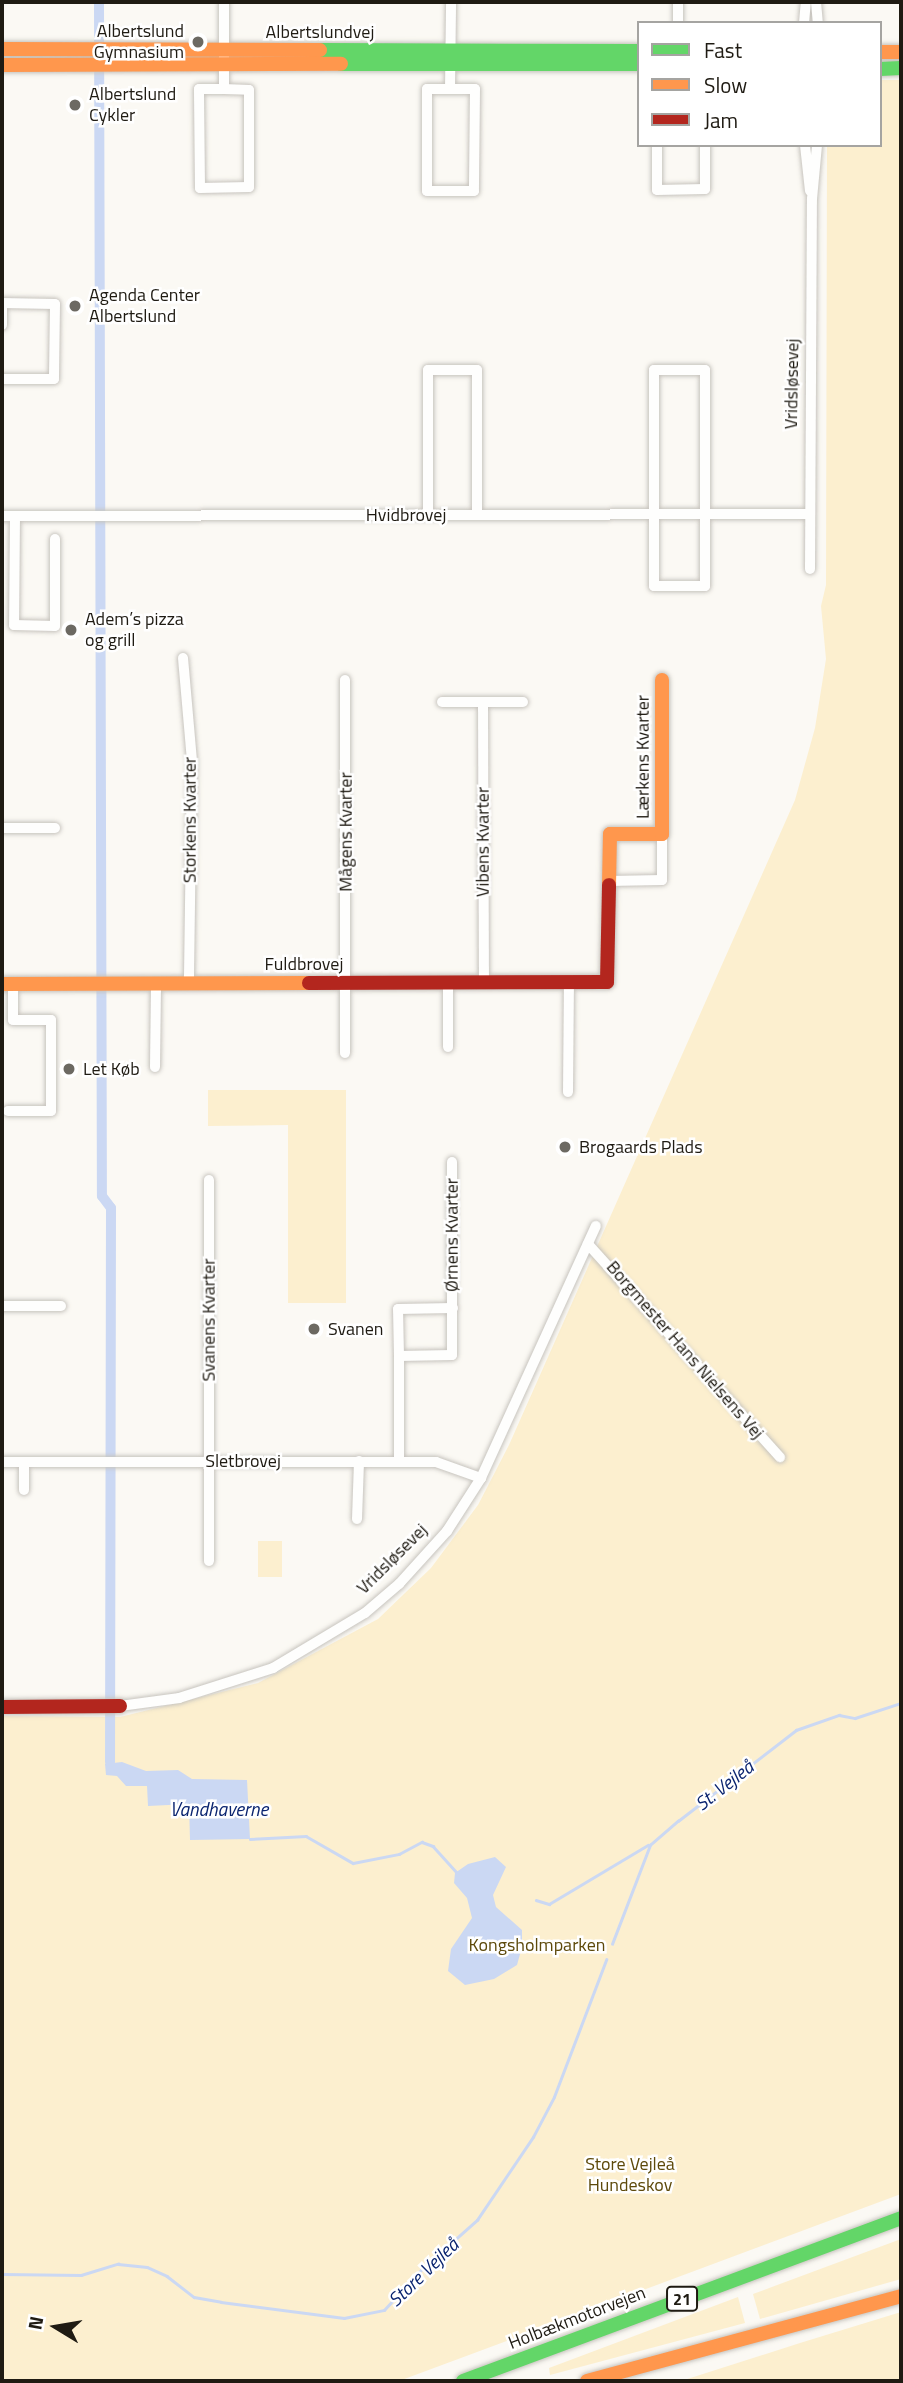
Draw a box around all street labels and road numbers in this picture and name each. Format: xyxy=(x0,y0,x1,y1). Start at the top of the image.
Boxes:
street label: Albertslundvej xyxy=(266,21,374,43)
street label: Vridsløsevej xyxy=(780,339,804,429)
street label: Hvidbrovej xyxy=(366,504,446,526)
street label: Lærkens Kvarter xyxy=(632,695,654,819)
street label: Storkens Kvarter xyxy=(179,757,201,883)
street label: Mågens Kvarter xyxy=(335,772,357,892)
street label: Vibens Kvarter xyxy=(472,787,494,897)
street label: Fuldbrovej xyxy=(265,953,343,975)
street label: Ørnens Kvarter xyxy=(441,1178,463,1292)
street label: Borgmester Hans Nielsens Vej xyxy=(602,1257,768,1443)
street label: Svanens Kvarter xyxy=(198,1258,220,1382)
street label: Sletbrovej xyxy=(205,1450,281,1472)
street label: Vridsløsevej xyxy=(352,1519,432,1599)
street label: Holbækmotorvejen xyxy=(505,2282,649,2354)
road number: 21 xyxy=(664,2286,700,2312)

